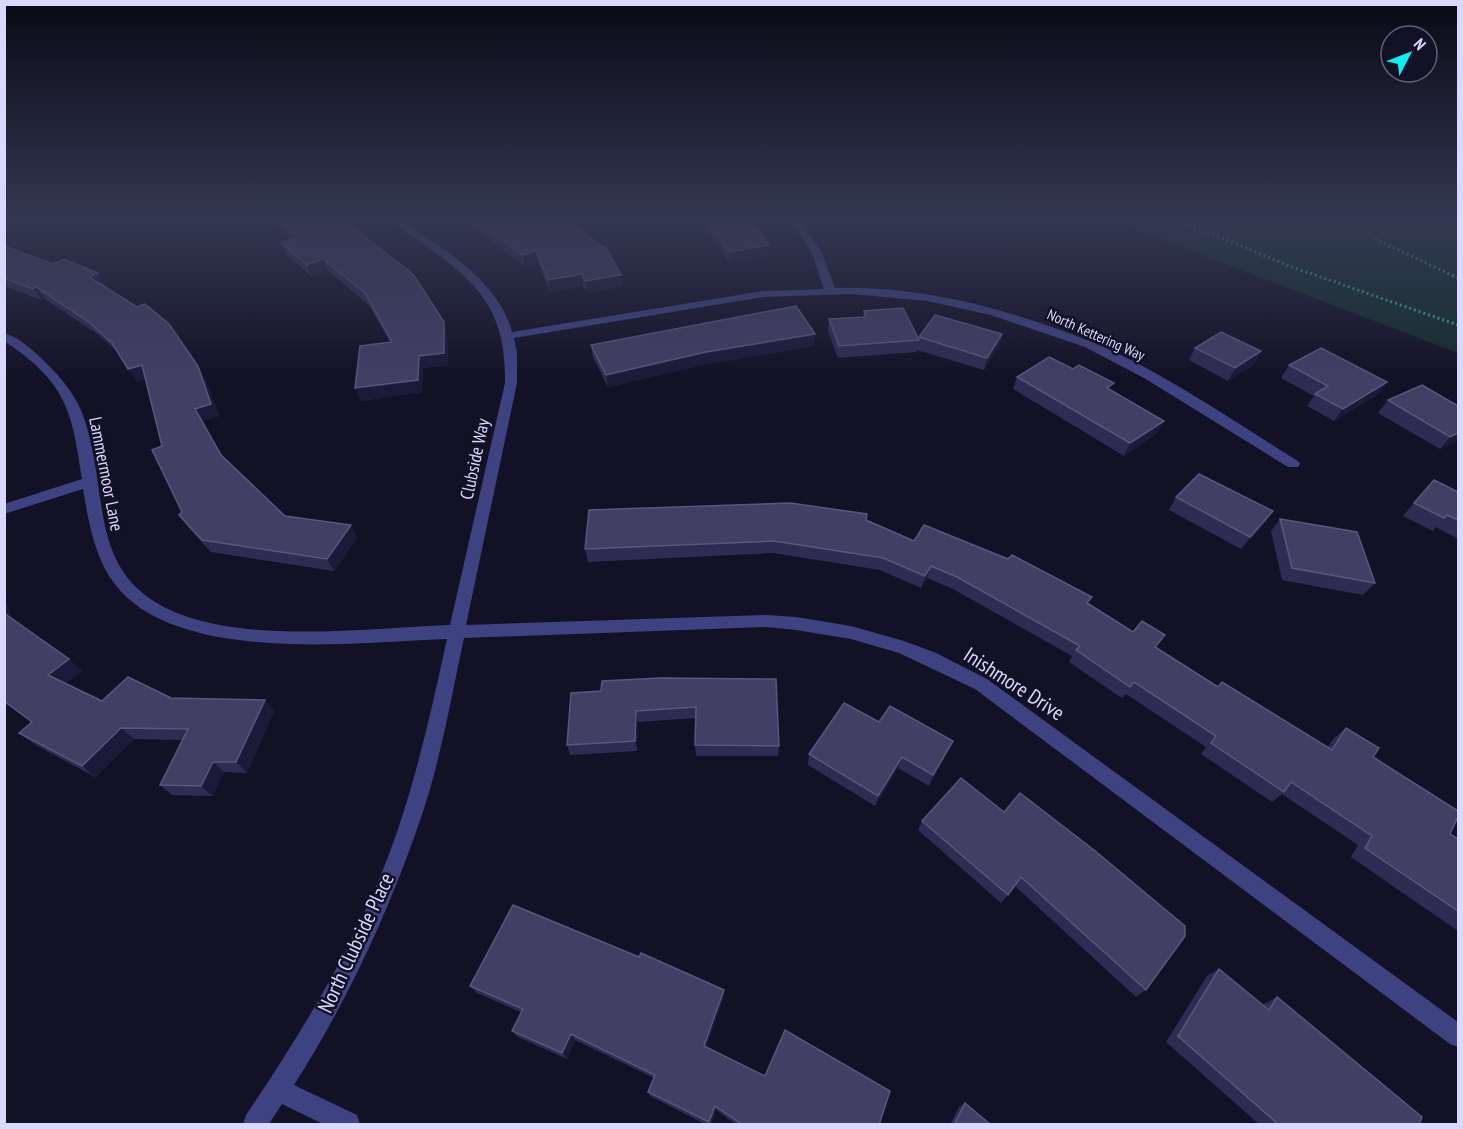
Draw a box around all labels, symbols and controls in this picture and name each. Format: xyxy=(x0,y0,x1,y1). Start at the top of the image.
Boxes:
north arrow xyxy=(1379,24,1439,84)
text: N xyxy=(1410,34,1430,54)
street label: North Kettering Way xyxy=(1044,305,1148,365)
street label: Lammermoor Lane xyxy=(84,415,129,533)
street label: Clubside Way xyxy=(455,416,494,502)
street label: Inishmore Drive xyxy=(959,641,1070,726)
street label: North Clubside Place xyxy=(311,869,400,1017)

